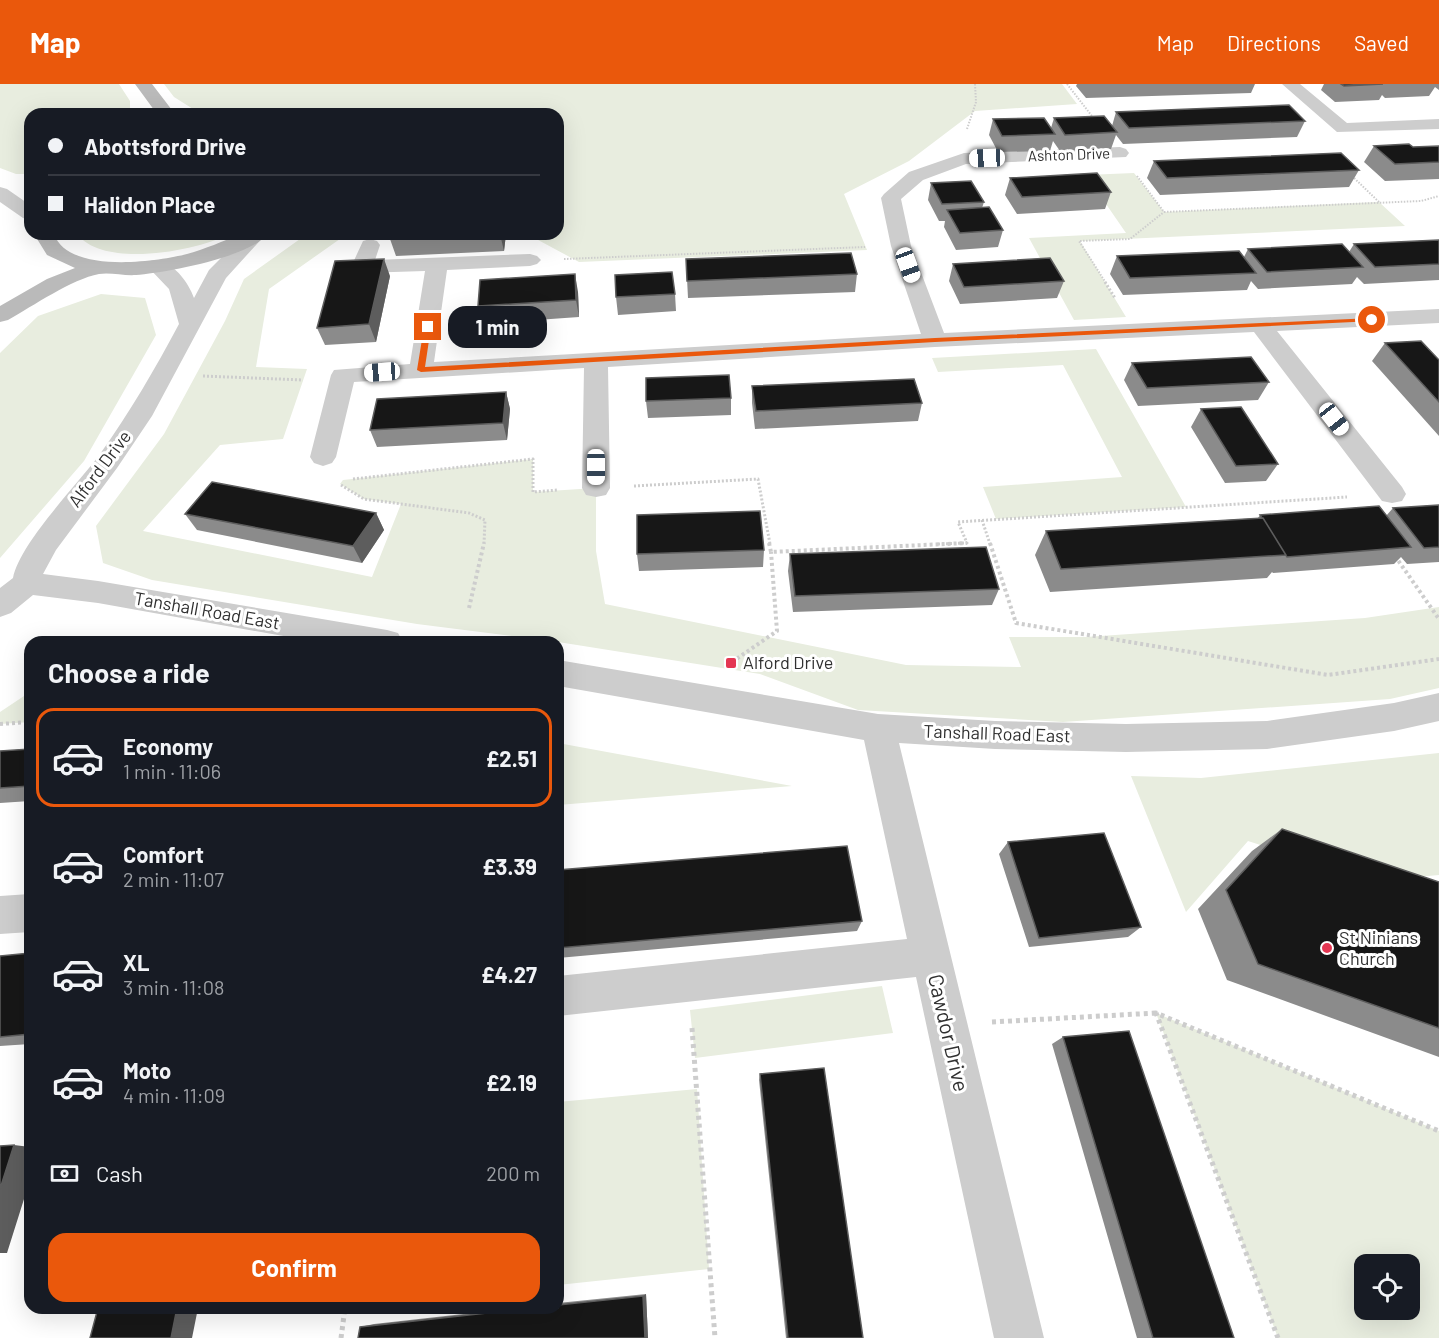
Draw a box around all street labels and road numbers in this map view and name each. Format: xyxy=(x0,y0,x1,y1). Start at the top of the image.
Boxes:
street label: Ashton Drive xyxy=(1028,144,1110,164)
street label: Alford Drive xyxy=(63,426,135,511)
street label: Tanshall Road East xyxy=(133,586,281,634)
street label: Tanshall Road East xyxy=(923,719,1071,747)
street label: Cawdor Drive xyxy=(924,972,975,1094)

